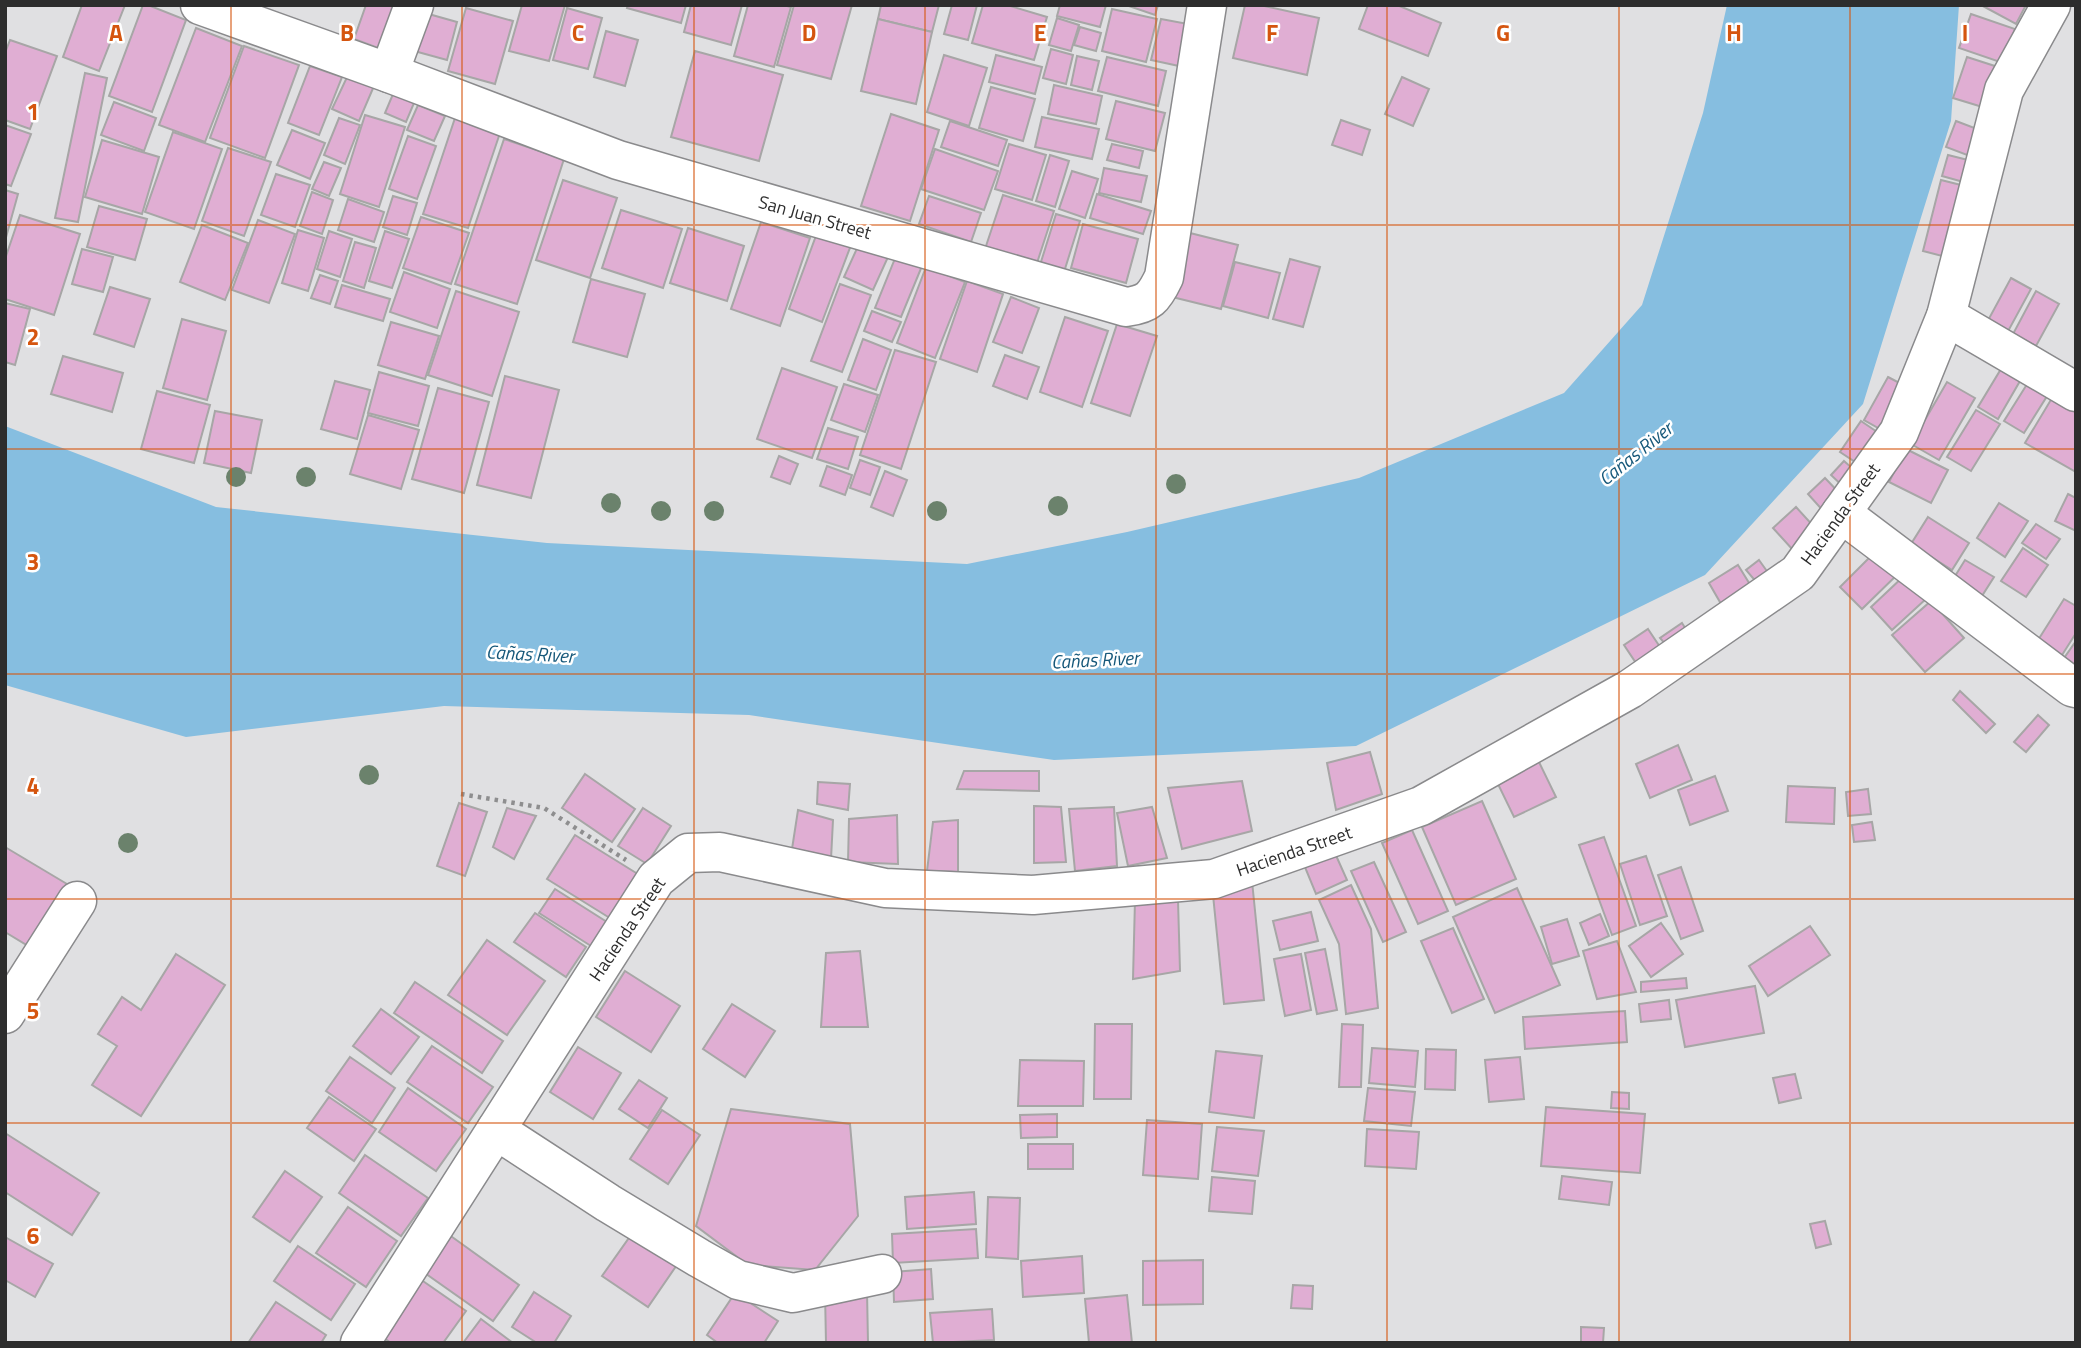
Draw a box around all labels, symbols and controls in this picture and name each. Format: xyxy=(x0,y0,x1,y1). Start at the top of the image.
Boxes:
text: A xyxy=(109,15,123,50)
text: B xyxy=(340,15,354,50)
text: C xyxy=(572,15,584,50)
text: D xyxy=(802,15,816,50)
text: E xyxy=(1034,15,1046,50)
text: F xyxy=(1266,15,1278,50)
text: G xyxy=(1496,15,1510,50)
text: H xyxy=(1726,15,1742,50)
text: I xyxy=(1962,15,1968,50)
text: 1 xyxy=(27,94,39,129)
street label: San Juan Street xyxy=(755,188,875,246)
text: 2 xyxy=(27,319,39,354)
water label: Cañas River xyxy=(1592,413,1680,492)
street label: Hacienda Street xyxy=(1794,457,1887,571)
text: 3 xyxy=(27,544,39,579)
water label: Cañas River xyxy=(485,636,577,670)
water label: Cañas River xyxy=(1050,642,1142,676)
text: 4 xyxy=(27,768,39,803)
street label: Hacienda Street xyxy=(1233,818,1356,883)
street label: Hacienda Street xyxy=(582,871,672,987)
text: 5 xyxy=(27,993,39,1028)
text: 6 xyxy=(27,1218,40,1253)

